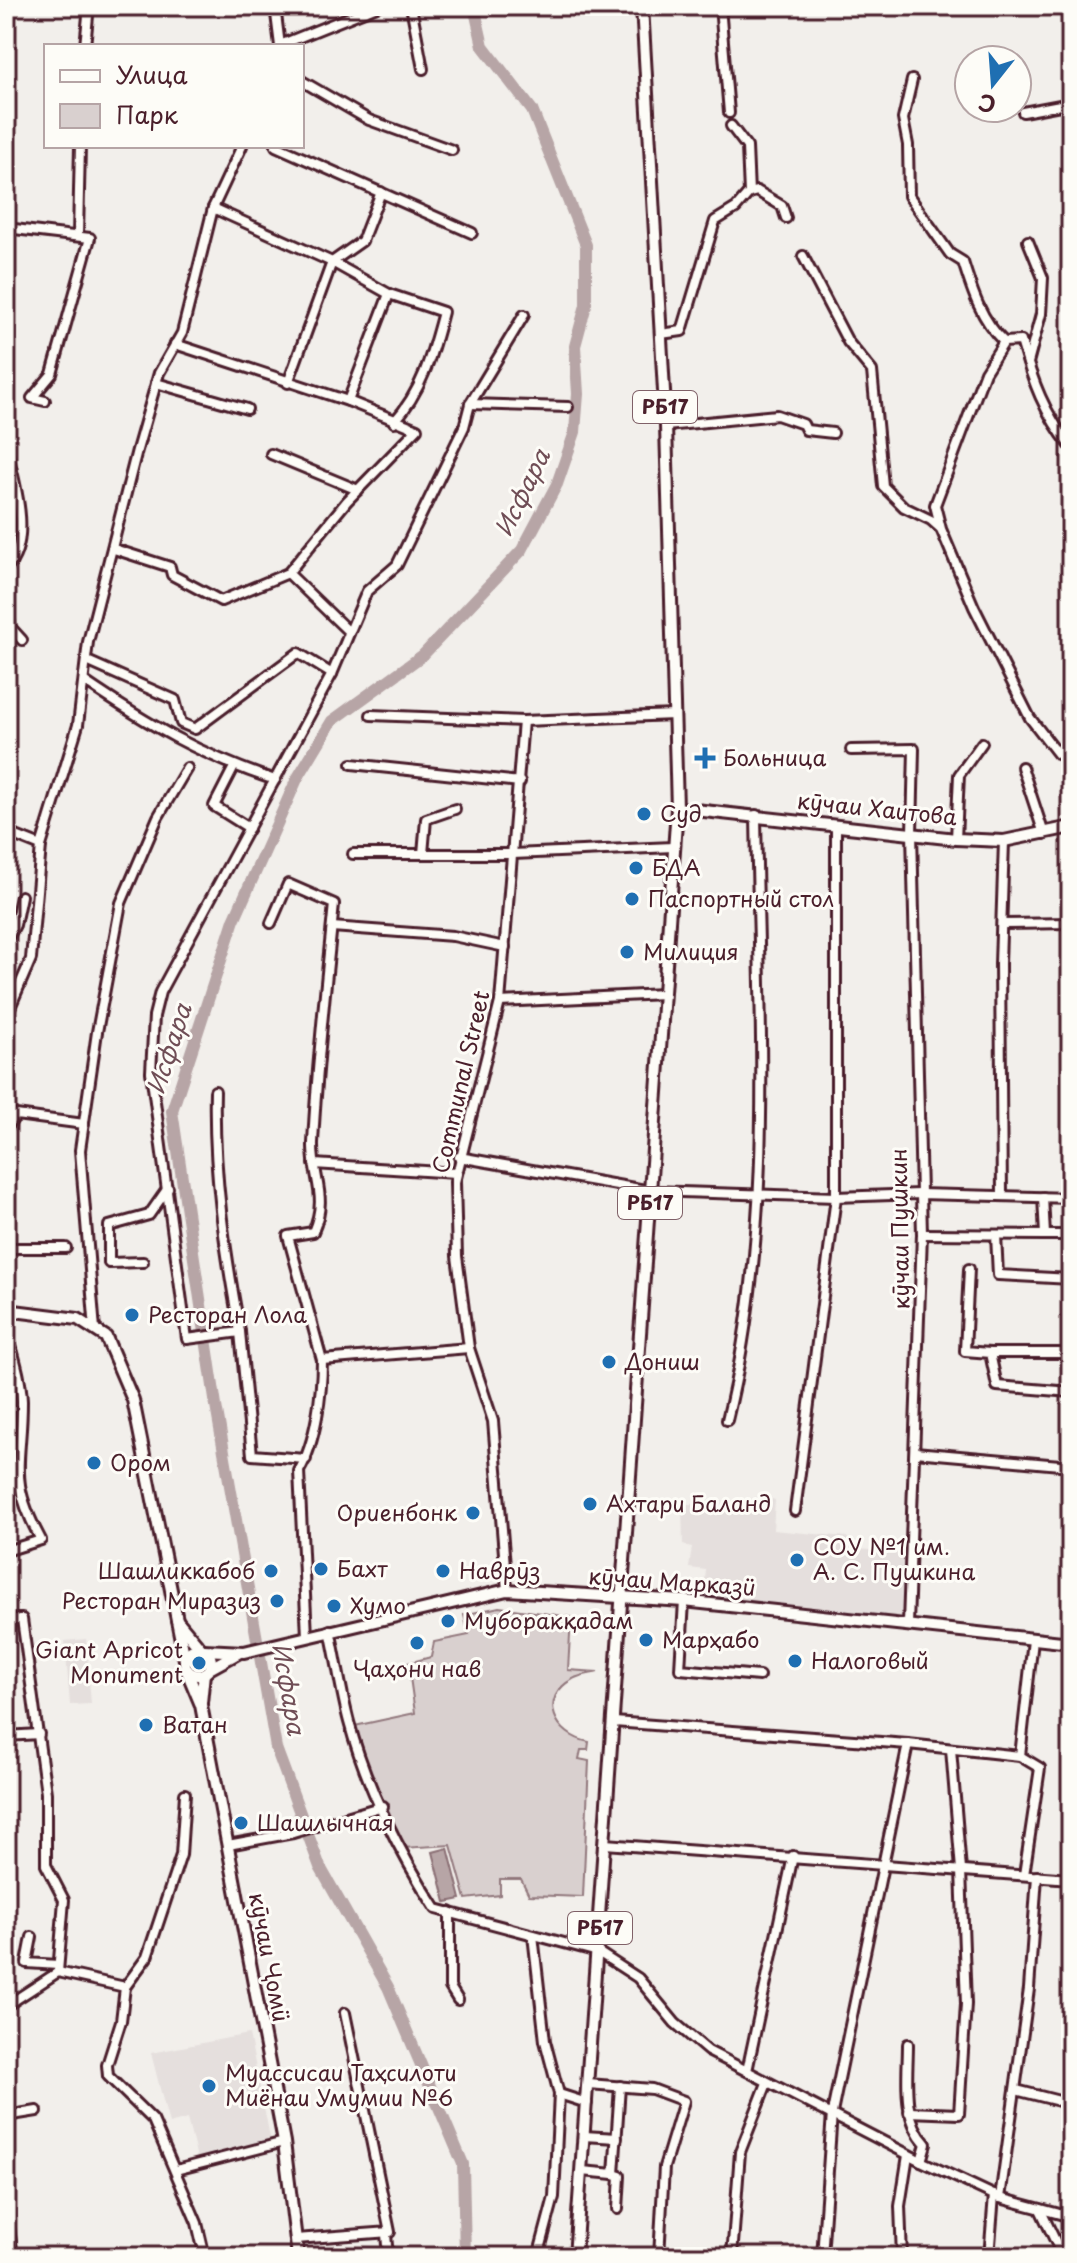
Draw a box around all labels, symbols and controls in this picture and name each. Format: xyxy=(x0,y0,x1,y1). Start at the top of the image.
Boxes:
legend xyxy=(44,44,304,148)
north arrow xyxy=(953,44,1033,124)
text: Улица xyxy=(116,56,188,92)
text: С xyxy=(974,86,999,123)
text: Парк xyxy=(116,96,179,132)
road number: РБ17 xyxy=(633,391,697,423)
water label: Исфара xyxy=(485,442,558,542)
place label: Больница xyxy=(723,740,826,773)
marker: Больница xyxy=(694,747,716,769)
street label: кӯчаи Хаитова xyxy=(796,783,959,832)
place label: Суд xyxy=(660,796,702,829)
marker: Суд xyxy=(635,805,653,823)
place label: БДА xyxy=(652,850,701,883)
marker: БДА xyxy=(627,859,645,877)
place label: Паспортный стол xyxy=(648,881,834,914)
marker: Паспортный стол xyxy=(623,890,641,908)
place label: Милиция xyxy=(643,934,739,967)
marker: Милиция xyxy=(618,943,636,961)
street label: Communal Street xyxy=(422,987,497,1176)
water label: Исфара xyxy=(137,998,200,1098)
street label: кӯчаи Пушкин xyxy=(881,1148,916,1310)
road number: РБ17 xyxy=(618,1187,682,1219)
place label: Ресторан Лола xyxy=(148,1297,307,1330)
marker: Ресторан Лола xyxy=(123,1306,141,1324)
place label: Дониш xyxy=(624,1344,700,1377)
marker: Дониш xyxy=(600,1353,618,1371)
place label: Ором xyxy=(110,1445,171,1478)
marker: Ором xyxy=(85,1454,103,1472)
place label: Ахтари Баланд xyxy=(606,1486,771,1519)
place label: Ориенбонк xyxy=(337,1495,458,1528)
marker: Ахтари Баланд xyxy=(581,1495,599,1513)
marker: Ориенбонк xyxy=(464,1504,482,1522)
place label: СОУ №1 им. А. С. Пушкина xyxy=(813,1529,975,1587)
place label: Бахт xyxy=(337,1551,388,1584)
marker: СОУ №1 им. А. С. Пушкина xyxy=(788,1551,806,1569)
place label: Шашликкабоб xyxy=(98,1553,255,1586)
place label: Наврӯз xyxy=(459,1553,541,1586)
street label: кӯчаи Марказӣ xyxy=(587,1558,757,1603)
marker: Бахт xyxy=(312,1560,330,1578)
marker: Шашликкабоб xyxy=(262,1562,280,1580)
marker: Наврӯз xyxy=(434,1562,452,1580)
place label: Ресторан Миразиз xyxy=(62,1583,261,1616)
place label: Хумо xyxy=(350,1588,406,1621)
marker: Ресторан Миразиз xyxy=(268,1592,286,1610)
marker: Хумо xyxy=(325,1597,343,1615)
place label: Муборакқадам xyxy=(464,1603,634,1636)
marker: Муборакқадам xyxy=(439,1612,457,1630)
place label: Марҳабо xyxy=(662,1622,760,1655)
marker: Марҳабо xyxy=(637,1631,655,1649)
place label: Giant Apricot Monument xyxy=(35,1632,183,1690)
marker: Ҷаҳони нав xyxy=(408,1634,426,1652)
water label: Исфара xyxy=(264,1640,316,1738)
place label: Налоговый xyxy=(811,1643,929,1676)
place label: Ҷаҳони нав xyxy=(353,1651,481,1684)
marker: Налоговый xyxy=(786,1652,804,1670)
marker: Giant Apricot Monument xyxy=(190,1654,208,1672)
place label: Ватан xyxy=(162,1707,228,1740)
marker: Ватан xyxy=(137,1716,155,1734)
place label: Шашлычная xyxy=(257,1805,394,1838)
marker: Шашлычная xyxy=(232,1814,250,1832)
street label: кӯчаи Ҷомӣ xyxy=(242,1889,299,2024)
road number: РБ17 xyxy=(568,1912,632,1944)
place label: Муассисаи Таҳсилоти Миёнаи Умумии №6 xyxy=(225,2055,457,2113)
marker: Муассисаи Таҳсилоти Миёнаи Умумии №6 xyxy=(200,2077,218,2095)

